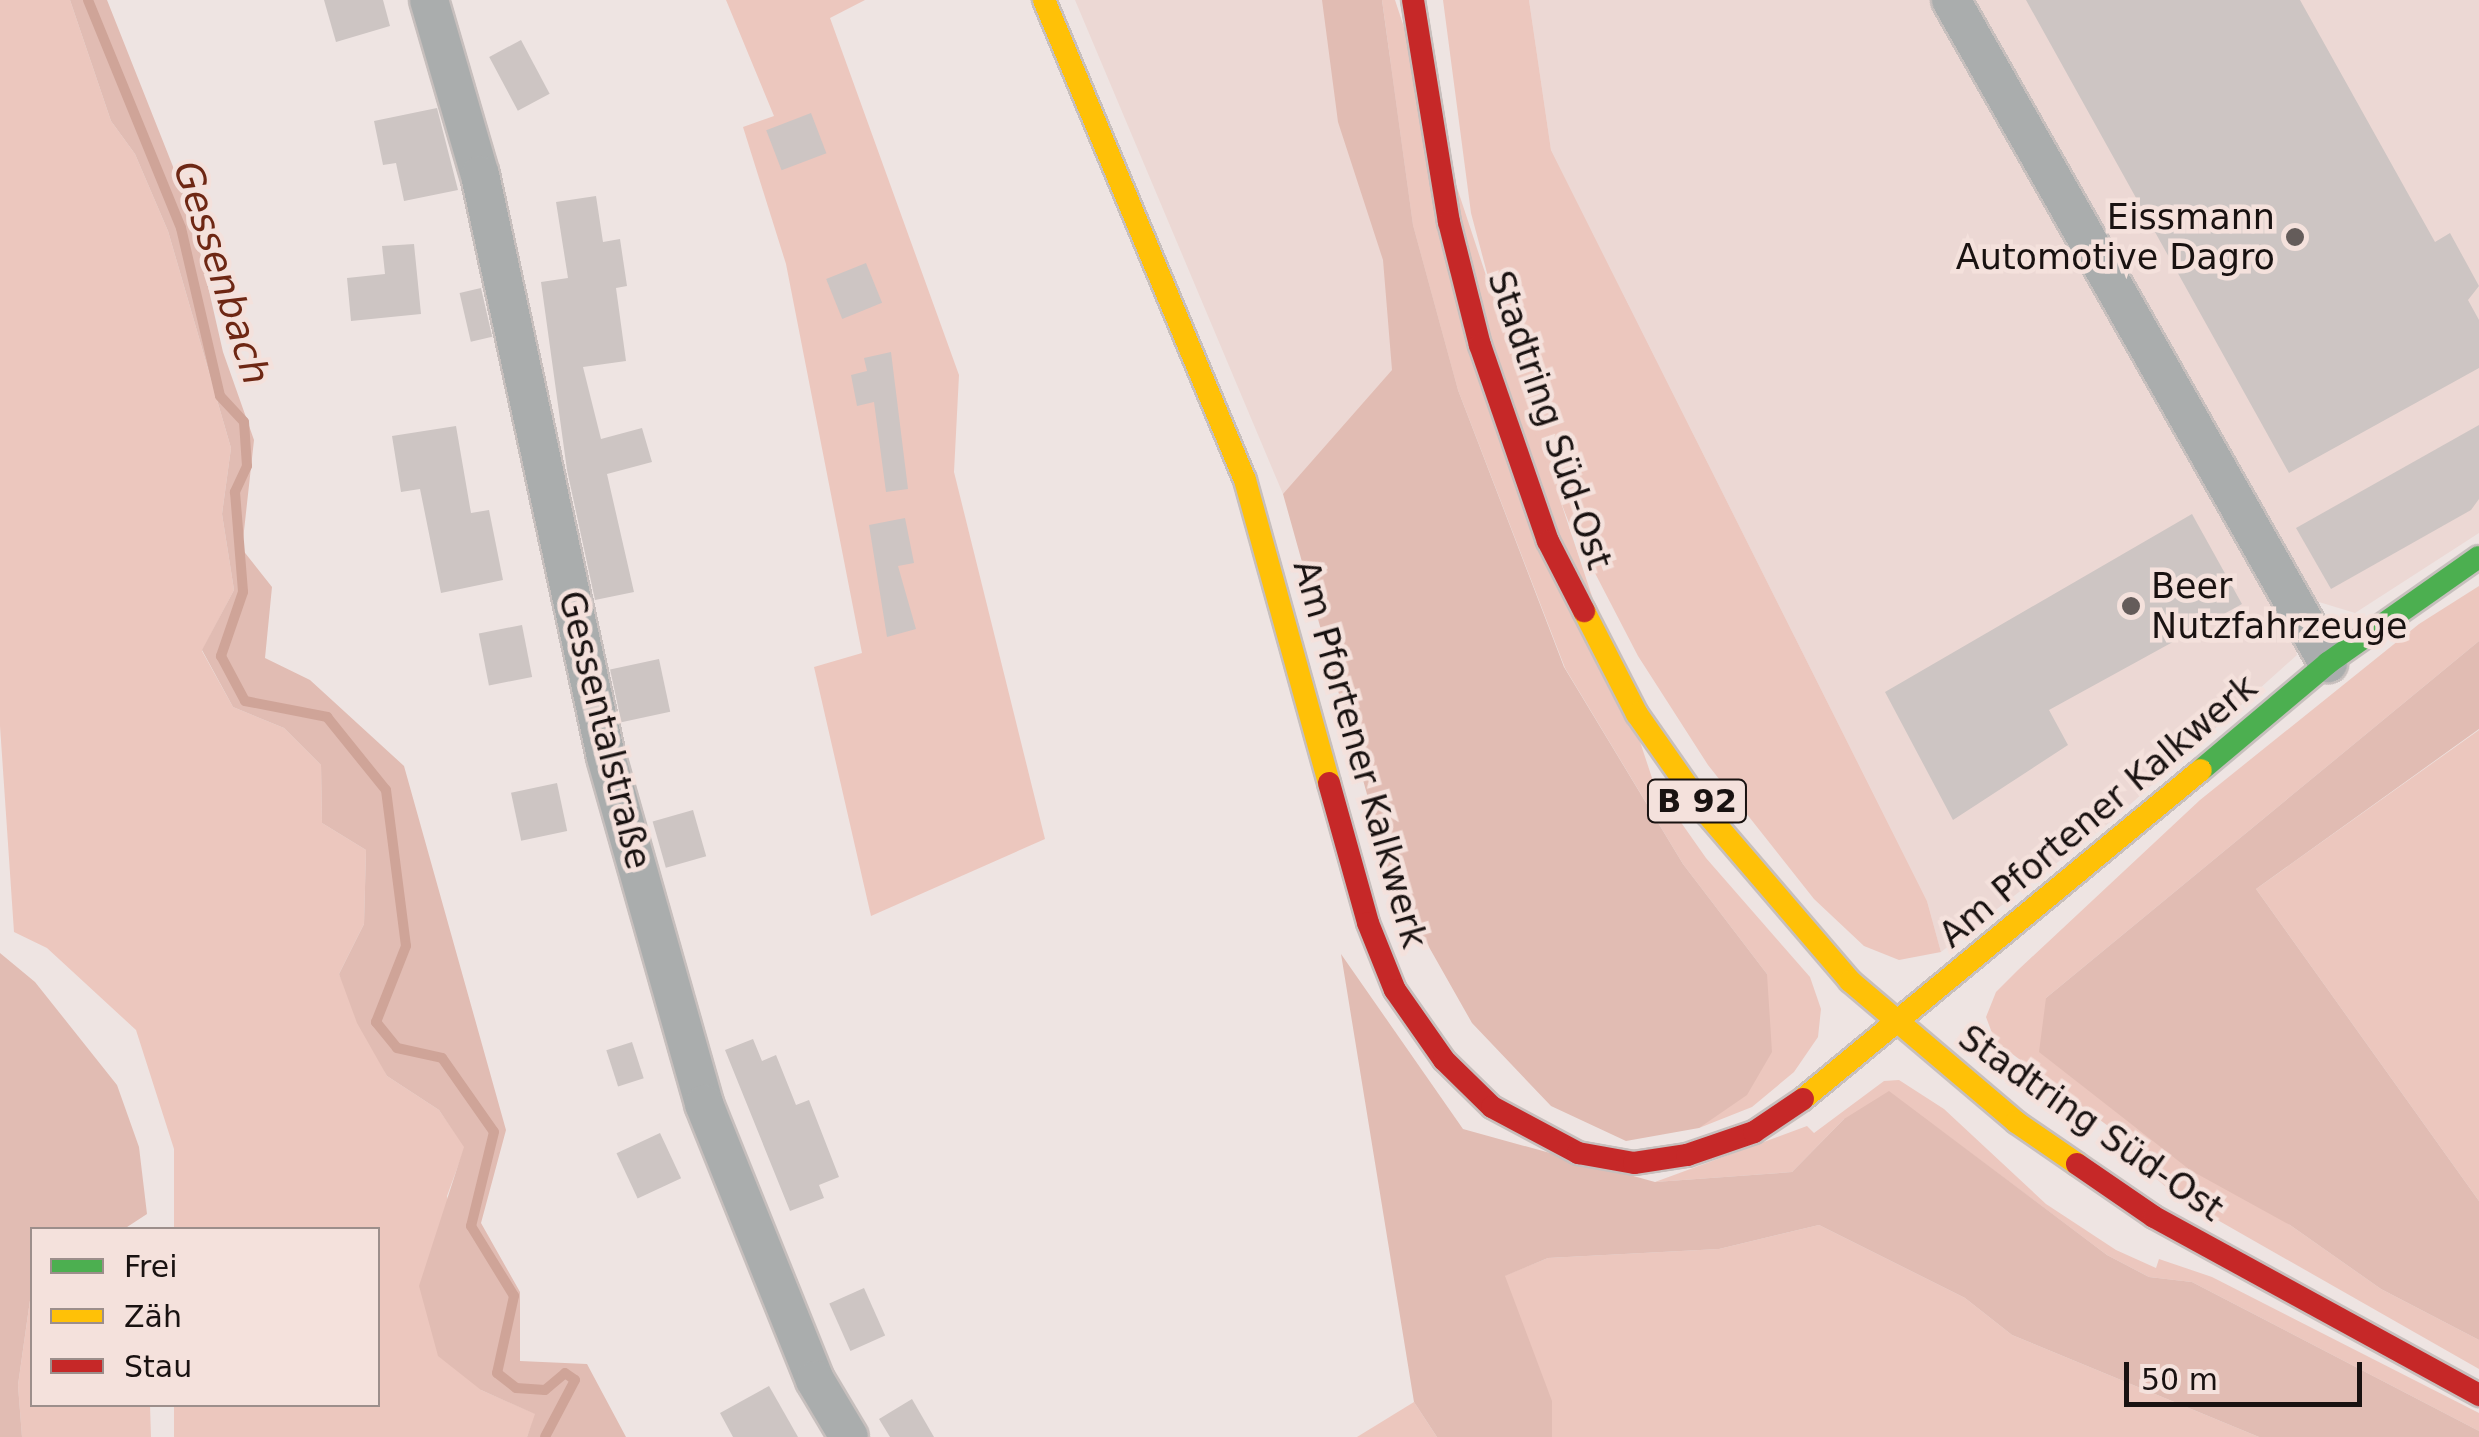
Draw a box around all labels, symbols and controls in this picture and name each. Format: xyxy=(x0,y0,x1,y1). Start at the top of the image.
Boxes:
water label: Gessenbach xyxy=(163,156,279,390)
place label: Eissmann Automotive Dagro xyxy=(1956,196,2275,278)
marker: Eissmann Automotive Dagro xyxy=(2284,226,2306,248)
street label: Stadtring Süd-Ost xyxy=(1479,265,1621,575)
street label: Am Pfortener Kalkwerk xyxy=(1284,555,1436,953)
place label: Beer Nutzfahrzeuge xyxy=(2151,565,2408,647)
street label: Gessentalstraße xyxy=(550,587,660,873)
marker: Beer Nutzfahrzeuge xyxy=(2120,595,2142,617)
street label: Am Pfortener Kalkwerk xyxy=(1931,666,2265,956)
road number: B 92 xyxy=(1644,774,1750,828)
street label: Stadtring Süd-Ost xyxy=(1951,1016,2231,1230)
legend xyxy=(30,1227,380,1407)
text: Frei xyxy=(124,1249,178,1284)
text: Zäh xyxy=(124,1299,182,1334)
scale bar xyxy=(2129,1342,2366,1404)
text: Stau xyxy=(124,1349,192,1384)
text: 50 m xyxy=(2141,1362,2218,1397)

